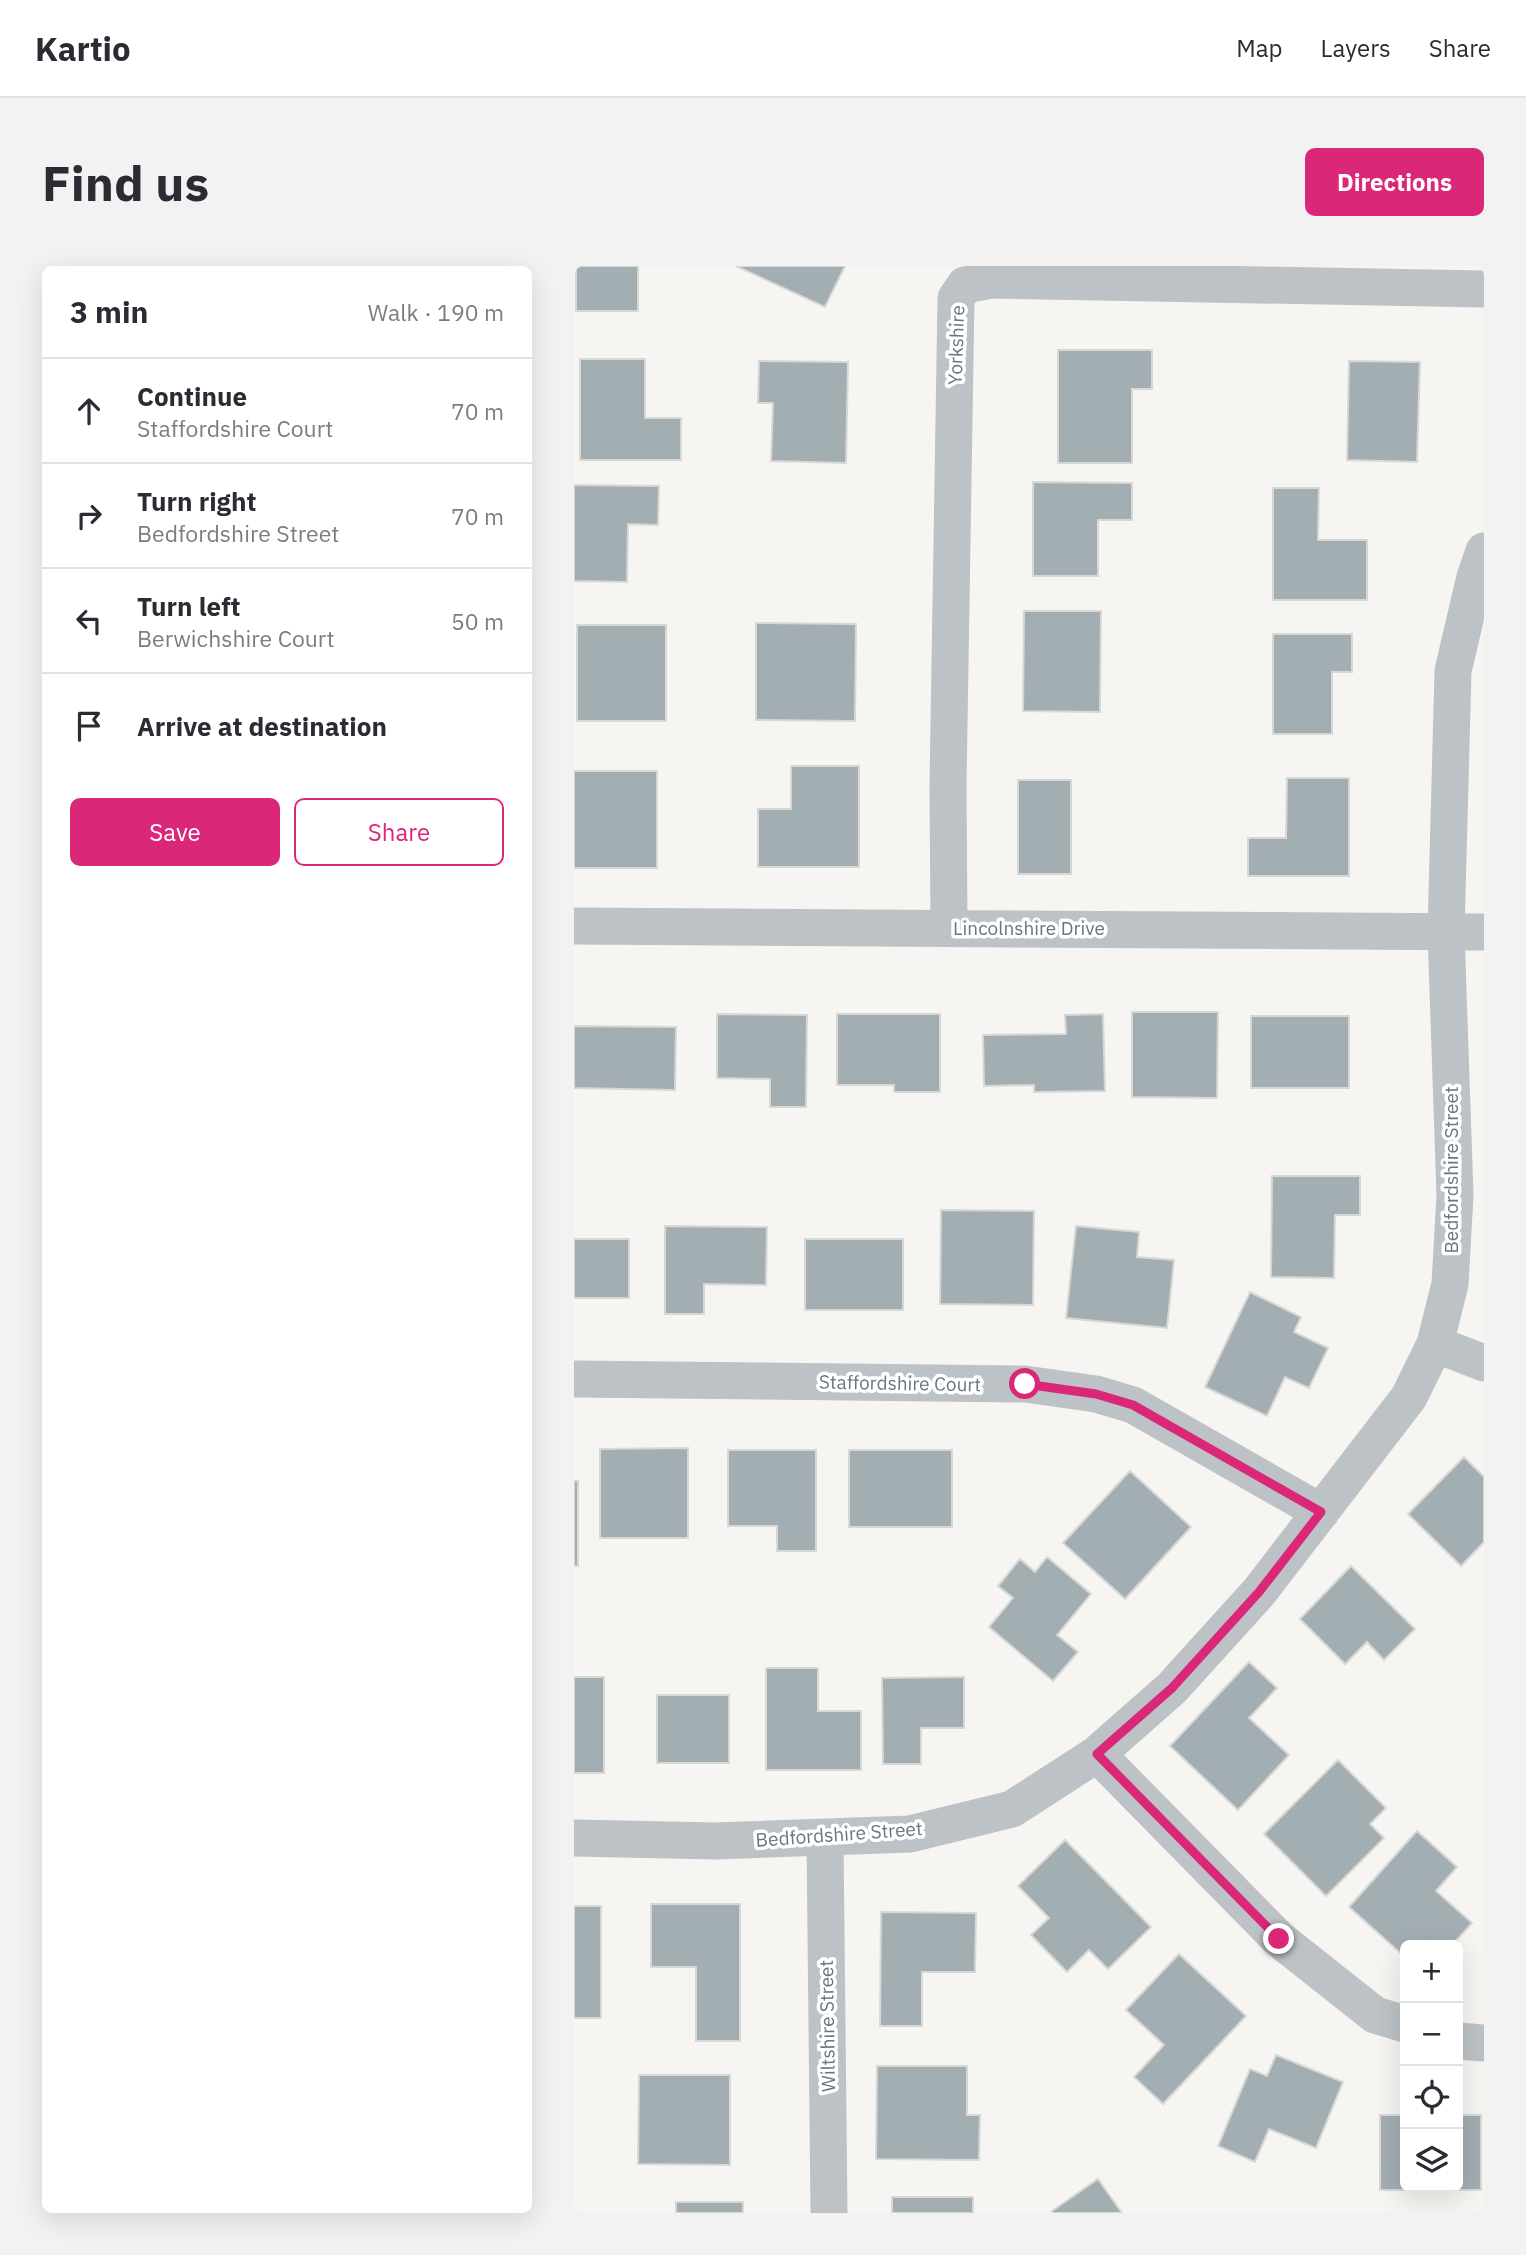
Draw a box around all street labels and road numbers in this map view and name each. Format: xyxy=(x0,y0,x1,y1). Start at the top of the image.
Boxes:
street label: Yorkshire xyxy=(943,305,969,385)
street label: Lincolnshire Drive xyxy=(953,916,1105,940)
street label: Bedfordshire Street xyxy=(1439,1086,1463,1254)
street label: Staffordshire Court xyxy=(819,1370,981,1396)
street label: Bedfordshire Street xyxy=(755,1816,923,1852)
street label: Wiltshire Street xyxy=(814,1960,840,2092)

